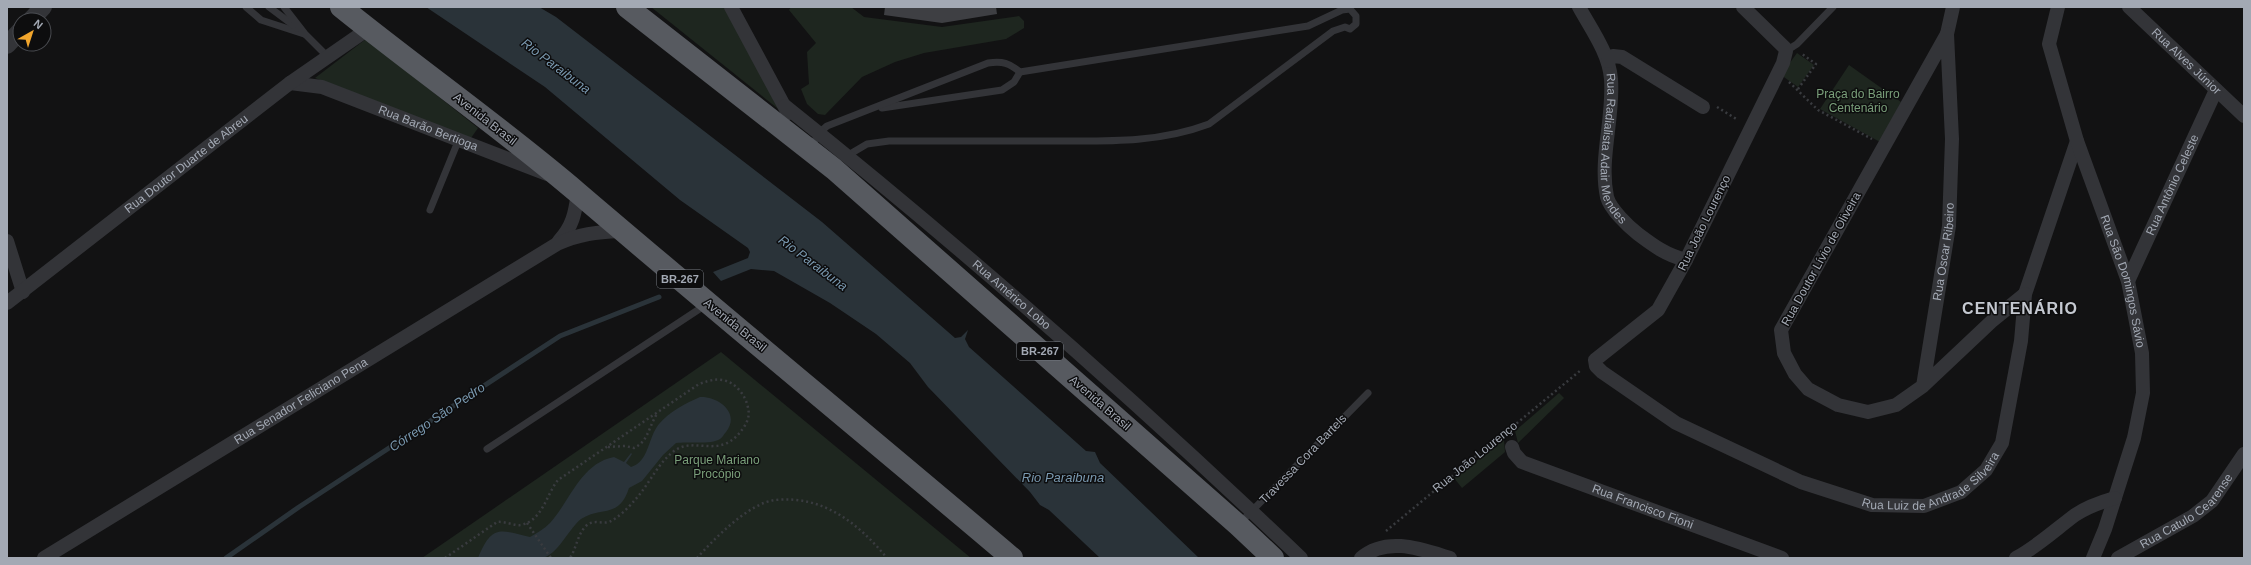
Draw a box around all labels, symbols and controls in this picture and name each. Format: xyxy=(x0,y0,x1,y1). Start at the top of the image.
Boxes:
north arrow xyxy=(12,12,52,52)
text: N xyxy=(31,17,45,31)
street label: Rua Alves Júnior xyxy=(2149,25,2224,97)
water label: Rio Paraibuna xyxy=(519,35,593,97)
street label: Rua Radialista Adair Mendes xyxy=(1598,72,1630,227)
park label: Praça do Bairro Centenário xyxy=(1816,87,1900,115)
street label: Avenida Brasil xyxy=(451,90,519,148)
street label: Rua Barão Bertioga xyxy=(376,102,480,154)
street label: Rua Doutor Duarte de Abreu xyxy=(122,111,251,216)
street label: Rua Antônio Celeste xyxy=(2143,132,2202,237)
street label: Rua João Lourenço xyxy=(1675,173,1733,273)
street label: Rua Doutor Lívio de Oliveira xyxy=(1778,189,1864,328)
street label: Rua Oscar Ribeiro xyxy=(1930,202,1957,302)
street label: Rua São Domingos Sávio xyxy=(2098,213,2148,349)
water label: Rio Paraibuna xyxy=(776,232,850,294)
street label: Rua Américo Lobo xyxy=(970,257,1054,333)
road number: BR-267 xyxy=(657,270,703,288)
street label: Avenida Brasil xyxy=(701,295,769,355)
district label: CENTENÁRIO xyxy=(1962,299,2078,317)
road number: BR-267 xyxy=(1017,342,1063,360)
street label: Rua Senador Feliciano Pena xyxy=(232,355,370,447)
street label: Avenida Brasil xyxy=(1067,373,1133,433)
water label: Córrego São Pedro xyxy=(386,379,488,455)
street label: Travessa Cora Bartels xyxy=(1257,411,1349,507)
street label: Rua João Lourenço xyxy=(1430,418,1520,495)
street label: Rua Luiz de Andrade Silveira xyxy=(1860,449,2002,513)
park label: Parque Mariano Procópio xyxy=(674,453,760,481)
water label: Rio Paraibuna xyxy=(1022,470,1104,485)
street label: Rua Catulo Cearense xyxy=(2137,471,2236,551)
street label: Rua Francisco Fioni xyxy=(1590,481,1695,532)

